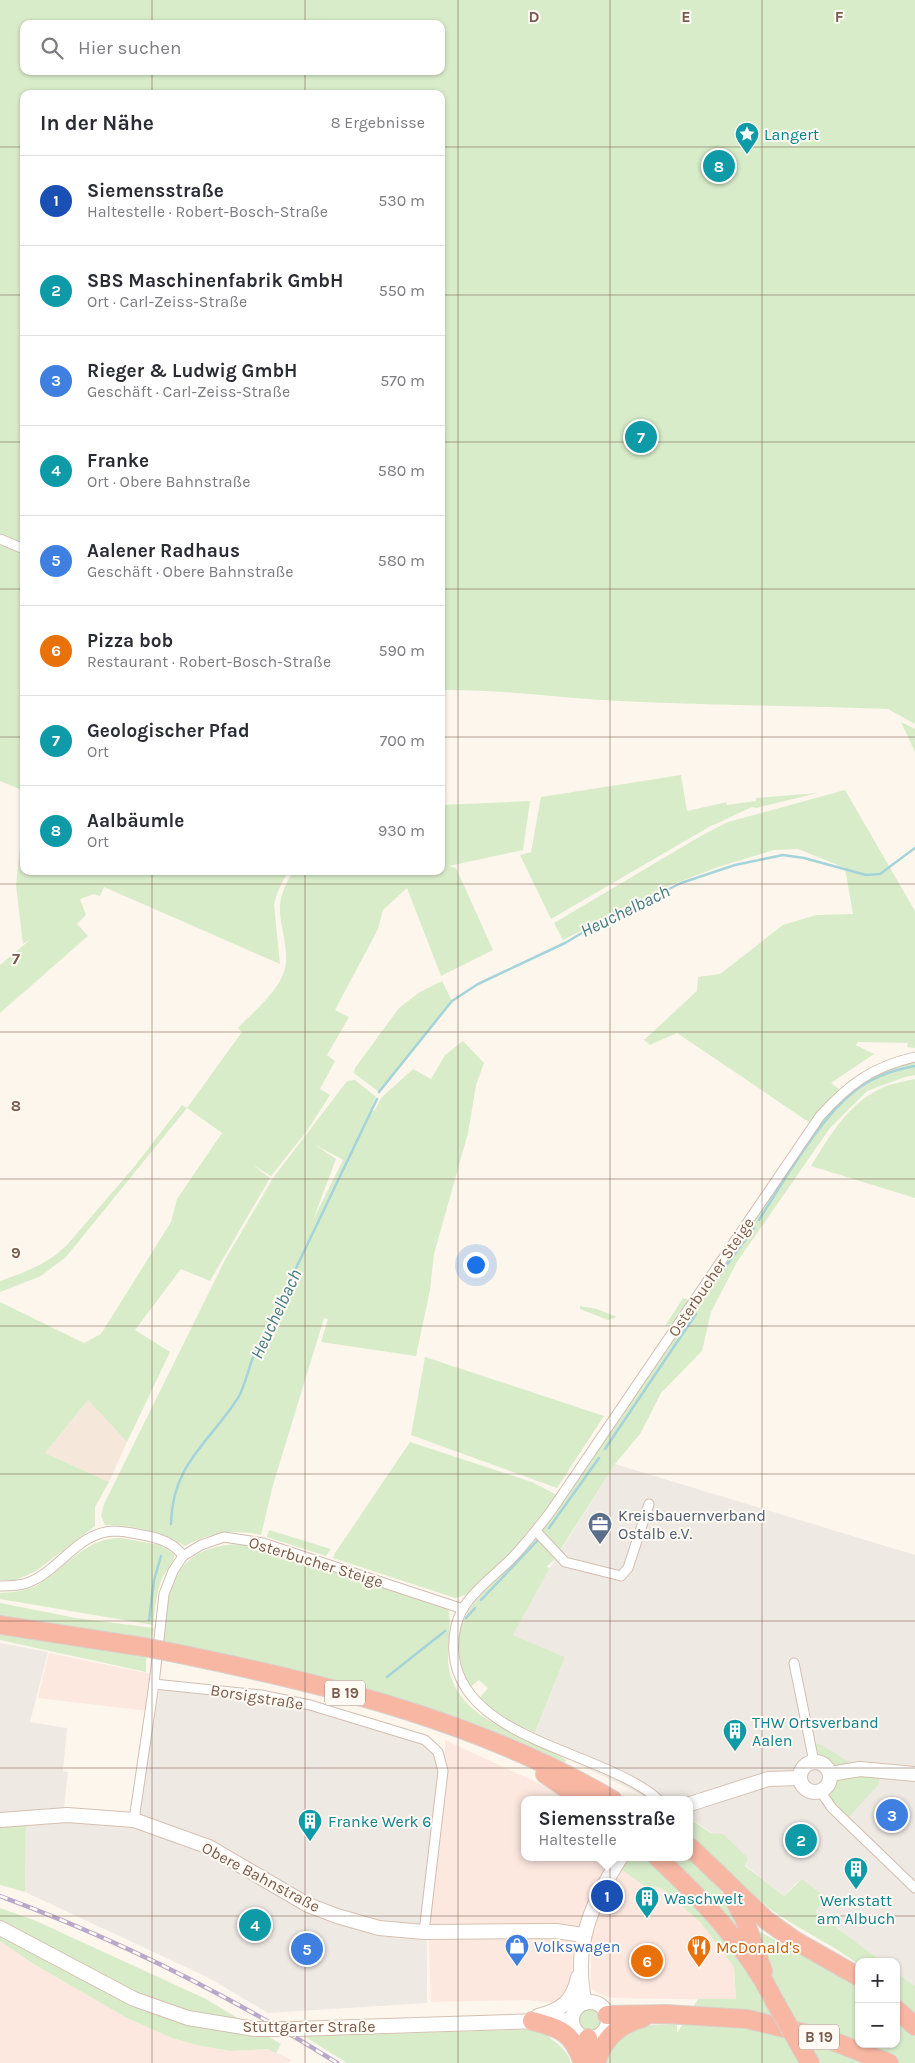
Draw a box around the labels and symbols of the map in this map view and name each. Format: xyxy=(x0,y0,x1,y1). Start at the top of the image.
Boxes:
text: D xyxy=(529,7,540,26)
text: E xyxy=(681,7,691,26)
text: F xyxy=(835,7,844,26)
place icon: Langert xyxy=(734,121,760,155)
place label: Langert xyxy=(764,125,819,144)
pin: 8 xyxy=(703,147,735,185)
pin: 7 xyxy=(625,418,657,456)
water label: Heuchelbach xyxy=(577,880,673,942)
text: 7 xyxy=(12,949,20,968)
text: 8 xyxy=(11,1096,21,1115)
street label: Osterbucher Steige xyxy=(664,1214,758,1340)
text: 9 xyxy=(11,1243,21,1262)
your location xyxy=(463,1252,489,1278)
water label: Heuchelbach xyxy=(246,1266,306,1362)
place label: Kreisbauernverband Ostalb e.V. xyxy=(618,1506,766,1543)
office icon: Kreisbauernverband Ostalb e.V. xyxy=(587,1511,613,1545)
street label: Osterbucher Steige xyxy=(246,1533,386,1591)
street label: Borsigstraße xyxy=(209,1680,305,1714)
road number: B 19 xyxy=(325,1680,365,1706)
place label: THW Ortsverband Aalen xyxy=(752,1713,879,1750)
building icon: THW Ortsverband Aalen xyxy=(722,1718,748,1752)
pin: 3 xyxy=(876,1796,908,1834)
building icon: Franke Werk 6 xyxy=(297,1808,323,1842)
place label: Franke Werk 6 xyxy=(328,1812,431,1831)
pin: 2 xyxy=(785,1821,817,1859)
street label: Obere Bahnstraße xyxy=(199,1838,323,1916)
building icon: Werkstatt am Albuch xyxy=(843,1856,869,1890)
pin: 1 xyxy=(591,1877,623,1915)
building icon: Waschwelt xyxy=(634,1885,660,1919)
place label: Waschwelt xyxy=(664,1889,743,1908)
place label: Werkstatt am Albuch xyxy=(817,1891,895,1928)
pin: 4 xyxy=(239,1906,271,1944)
pin: 5 xyxy=(291,1930,323,1968)
shop icon: Volkswagen xyxy=(504,1933,530,1967)
restaurant icon: McDonald's xyxy=(686,1934,712,1968)
place label: Volkswagen xyxy=(534,1937,620,1956)
place label: McDonald's xyxy=(716,1938,800,1957)
pin: 6 xyxy=(631,1942,663,1980)
street label: Stuttgarter Straße xyxy=(242,2017,376,2036)
road number: B 19 xyxy=(799,2024,839,2050)

